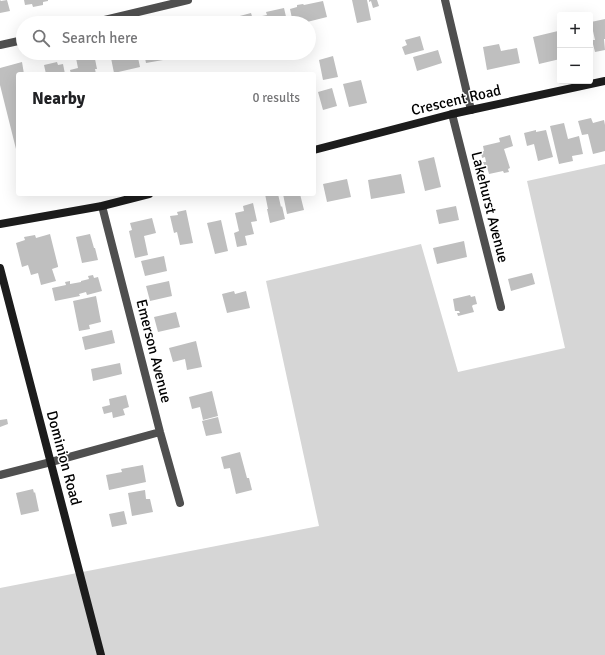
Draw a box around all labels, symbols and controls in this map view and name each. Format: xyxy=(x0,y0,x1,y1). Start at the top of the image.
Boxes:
map controls xyxy=(557,12,593,84)
button: + xyxy=(557,12,593,48)
search box xyxy=(16,16,316,60)
icon: search xyxy=(30,27,52,49)
text: Search here xyxy=(62,29,138,47)
button: − xyxy=(557,48,593,84)
street label: Crescent Road xyxy=(409,81,503,119)
text: Nearby xyxy=(32,88,85,109)
text: 0 results xyxy=(252,90,300,106)
street label: Lakehurst Avenue xyxy=(467,150,513,264)
street label: Emerson Avenue xyxy=(132,297,176,405)
street label: Dominion Road xyxy=(43,409,85,507)

